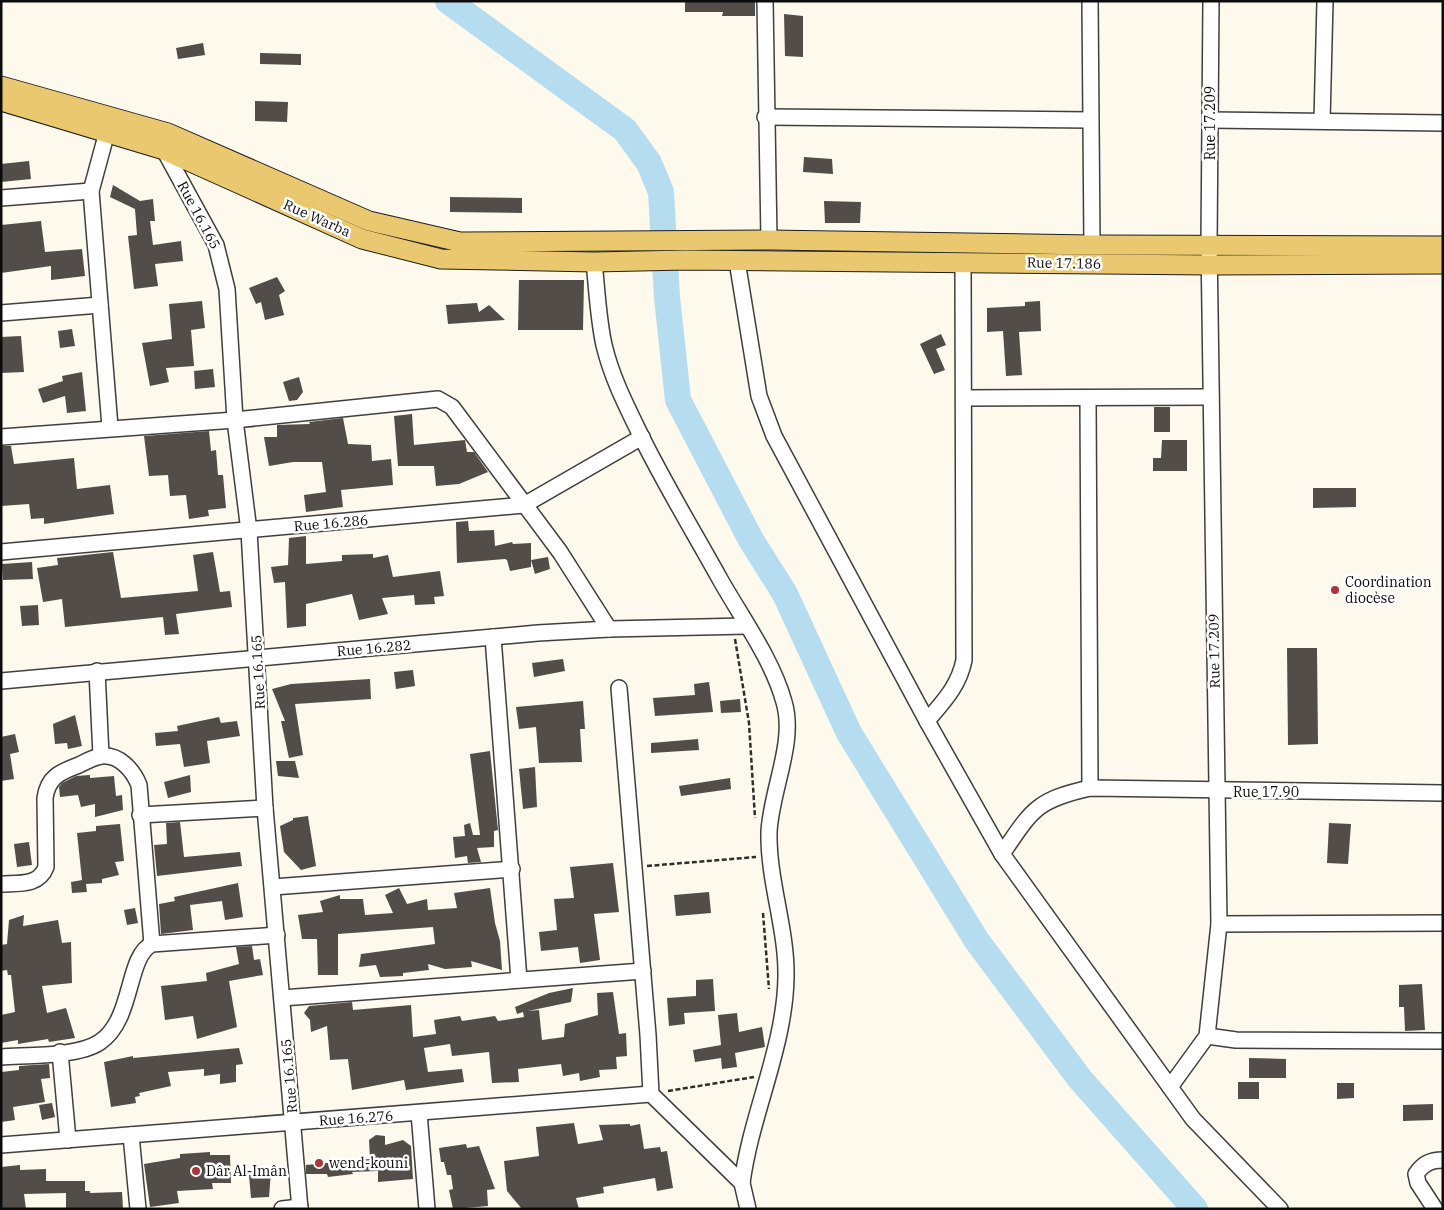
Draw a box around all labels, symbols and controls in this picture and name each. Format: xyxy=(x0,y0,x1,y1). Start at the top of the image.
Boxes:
street label: Rue 17.209 xyxy=(1201,86,1219,160)
street label: Rue 16.165 xyxy=(174,178,224,252)
street label: Rue Warba xyxy=(281,195,354,241)
street label: Rue 17.186 xyxy=(1027,253,1101,273)
street label: Rue 16.286 xyxy=(293,511,369,535)
place label: Coordination diocèse xyxy=(1345,573,1432,607)
marker: Coordination diocèse xyxy=(1329,584,1341,596)
street label: Rue 17.209 xyxy=(1204,614,1224,688)
street label: Rue 16.165 xyxy=(247,634,269,710)
street label: Rue 16.282 xyxy=(336,636,412,660)
street label: Rue 17.90 xyxy=(1233,783,1299,801)
street label: Rue 16.165 xyxy=(277,1038,301,1114)
street label: Rue 16.276 xyxy=(318,1106,394,1130)
place label: wend-kouni xyxy=(329,1154,408,1172)
marker: wend-kouni xyxy=(313,1157,325,1169)
place label: Dâr Al-Imân xyxy=(206,1162,287,1180)
marker: Dâr Al-Imân xyxy=(190,1165,202,1177)

